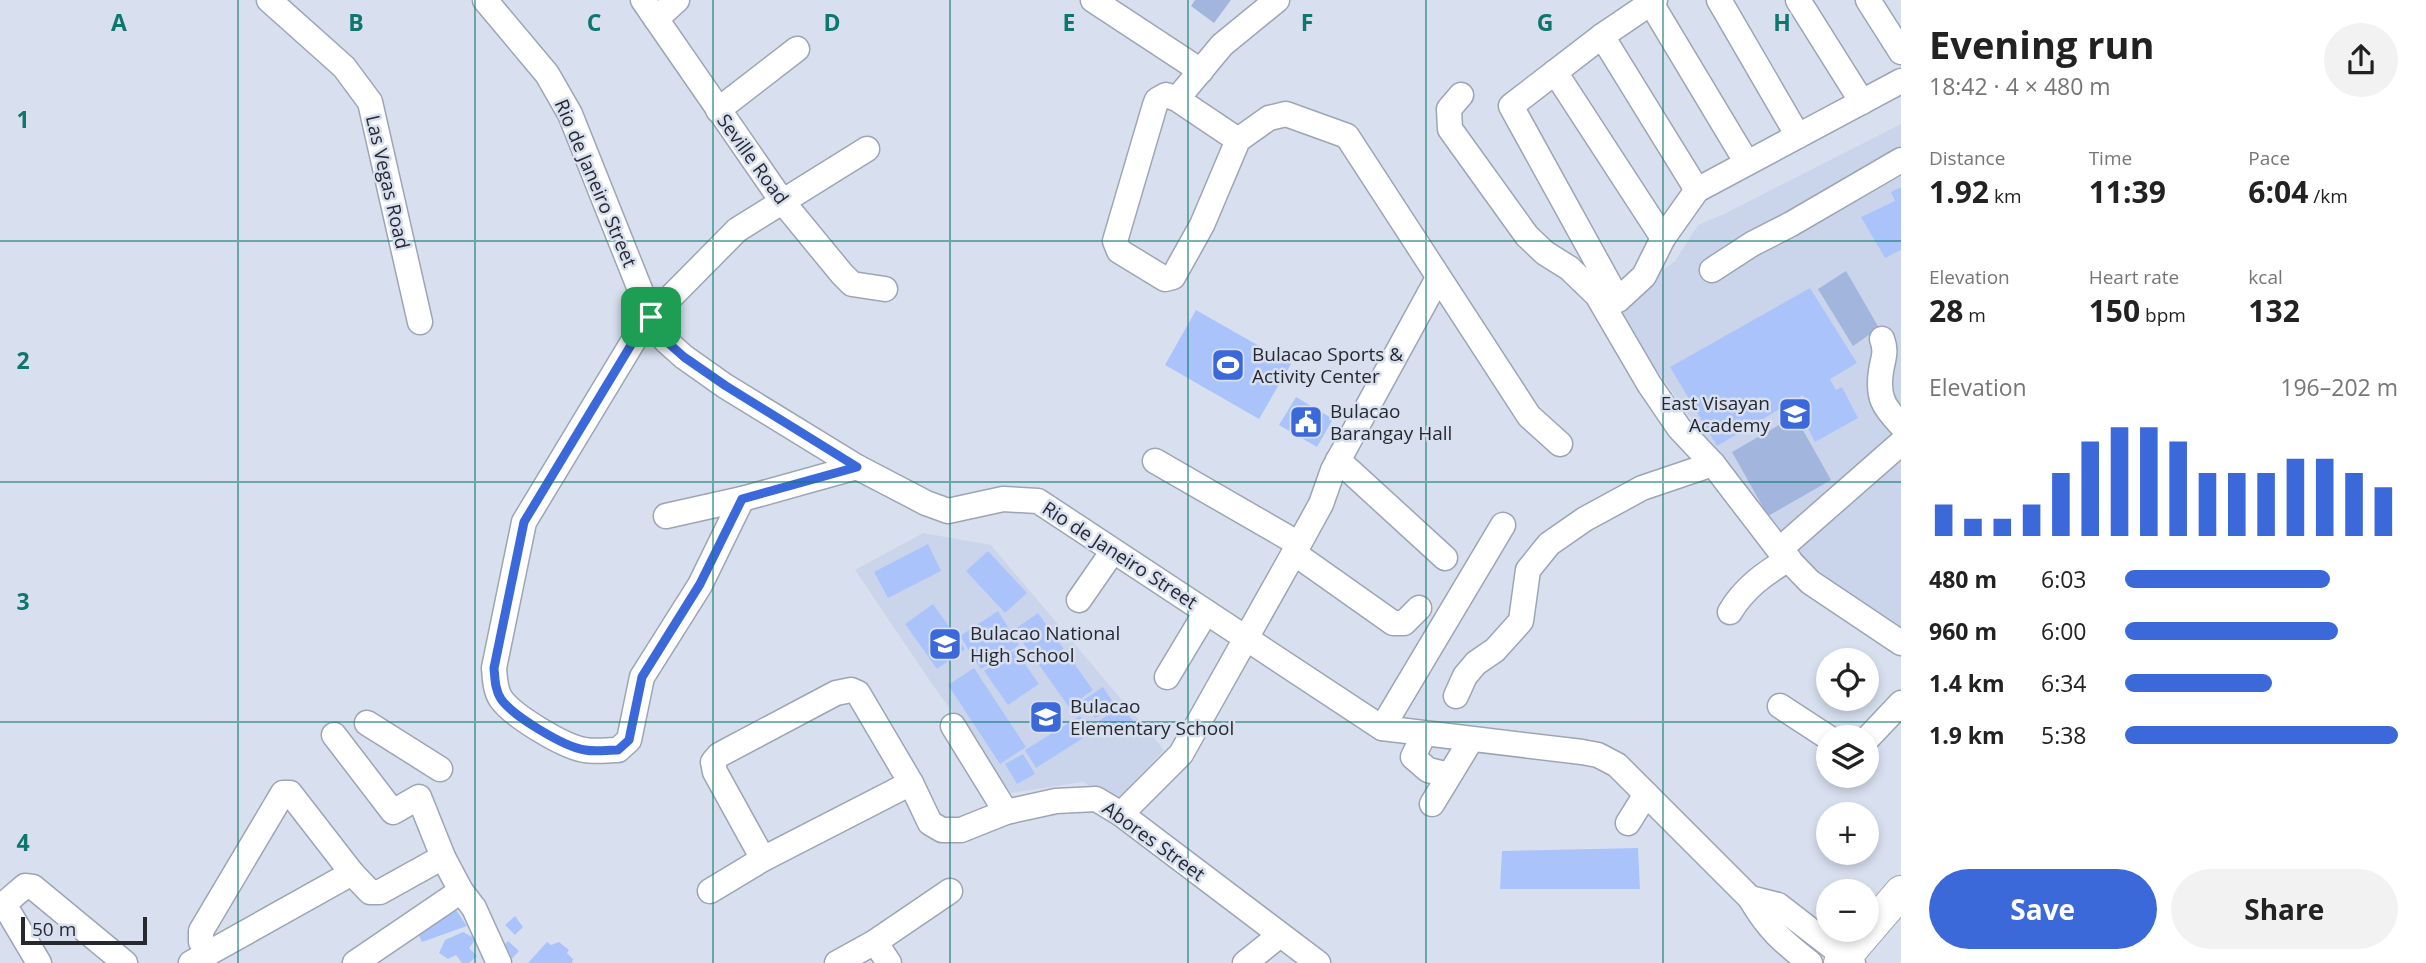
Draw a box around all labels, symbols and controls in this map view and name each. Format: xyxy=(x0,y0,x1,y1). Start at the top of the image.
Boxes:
text: A xyxy=(111,6,127,38)
text: B xyxy=(348,6,364,38)
text: C xyxy=(587,6,601,38)
text: D xyxy=(823,6,841,38)
text: E xyxy=(1063,6,1075,38)
text: F xyxy=(1301,6,1313,38)
text: G xyxy=(1537,6,1553,38)
text: H xyxy=(1773,6,1791,38)
text: Evening run xyxy=(1929,18,2154,70)
button: share xyxy=(2324,23,2398,97)
text: 18:42 · 4 × 480 m xyxy=(1929,70,2111,102)
street label: Rio de Janeiro Street xyxy=(549,95,643,271)
text: 1 xyxy=(16,103,30,135)
street label: Seville Road xyxy=(711,109,795,209)
street label: Las Vegas Road xyxy=(360,112,416,252)
text: Distance xyxy=(1929,145,2005,171)
text: Time xyxy=(2089,145,2132,171)
text: Pace xyxy=(2248,145,2290,171)
text: 1.92 xyxy=(1929,171,1989,212)
text: 11:39 xyxy=(2089,171,2166,212)
text: 6:04 xyxy=(2248,171,2308,212)
text: km xyxy=(1989,183,2022,209)
text: /km xyxy=(2308,183,2348,209)
text: Elevation xyxy=(1929,264,2010,290)
text: Heart rate xyxy=(2089,264,2179,290)
text: kcal xyxy=(2248,264,2283,290)
pin xyxy=(621,287,681,347)
text: 28 xyxy=(1929,290,1963,331)
text: 150 xyxy=(2089,290,2140,331)
text: 132 xyxy=(2248,290,2300,331)
icon: arrive xyxy=(632,298,670,336)
text: m xyxy=(1963,302,1986,328)
text: bpm xyxy=(2140,302,2186,328)
place label: Bulacao Sports & Activity Center xyxy=(1252,341,1403,389)
text: 2 xyxy=(16,344,30,376)
sports icon: Bulacao Sports & Activity Center xyxy=(1209,346,1247,384)
text: Elevation xyxy=(1929,371,2027,403)
text: 196–202 m xyxy=(2280,371,2398,403)
place label: East Visayan Academy xyxy=(1661,390,1770,438)
school or university icon: East Visayan Academy xyxy=(1776,395,1814,433)
place label: Bulacao Barangay Hall xyxy=(1330,398,1452,446)
public building icon: Bulacao Barangay Hall xyxy=(1287,403,1325,441)
street label: Rio de Janeiro Street xyxy=(1037,495,1203,615)
text: 480 m xyxy=(1929,563,1997,595)
text: 6:03 xyxy=(2041,563,2087,595)
text: 3 xyxy=(16,585,30,617)
text: 960 m xyxy=(1929,615,1997,647)
text: 6:00 xyxy=(2041,615,2087,647)
place label: Bulacao National High School xyxy=(970,620,1120,668)
school or university icon: Bulacao National High School xyxy=(926,625,964,663)
map controls xyxy=(1816,648,1879,942)
button: locate xyxy=(1816,648,1879,711)
text: 1.4 km xyxy=(1929,667,2005,699)
text: 6:34 xyxy=(2041,667,2087,699)
place label: Bulacao Elementary School xyxy=(1070,693,1234,741)
school or university icon: Bulacao Elementary School xyxy=(1027,698,1065,736)
text: 1.9 km xyxy=(1929,719,2005,751)
text: 5:38 xyxy=(2041,719,2087,751)
button: layers xyxy=(1816,725,1879,788)
street label: Abores Street xyxy=(1098,795,1211,887)
button: + xyxy=(1816,802,1879,865)
text: 4 xyxy=(16,826,30,858)
button: Save xyxy=(1929,869,2157,949)
button: Share xyxy=(2171,869,2398,949)
button: − xyxy=(1816,879,1879,942)
scale bar xyxy=(21,914,147,946)
text: 50 m xyxy=(32,916,76,942)

